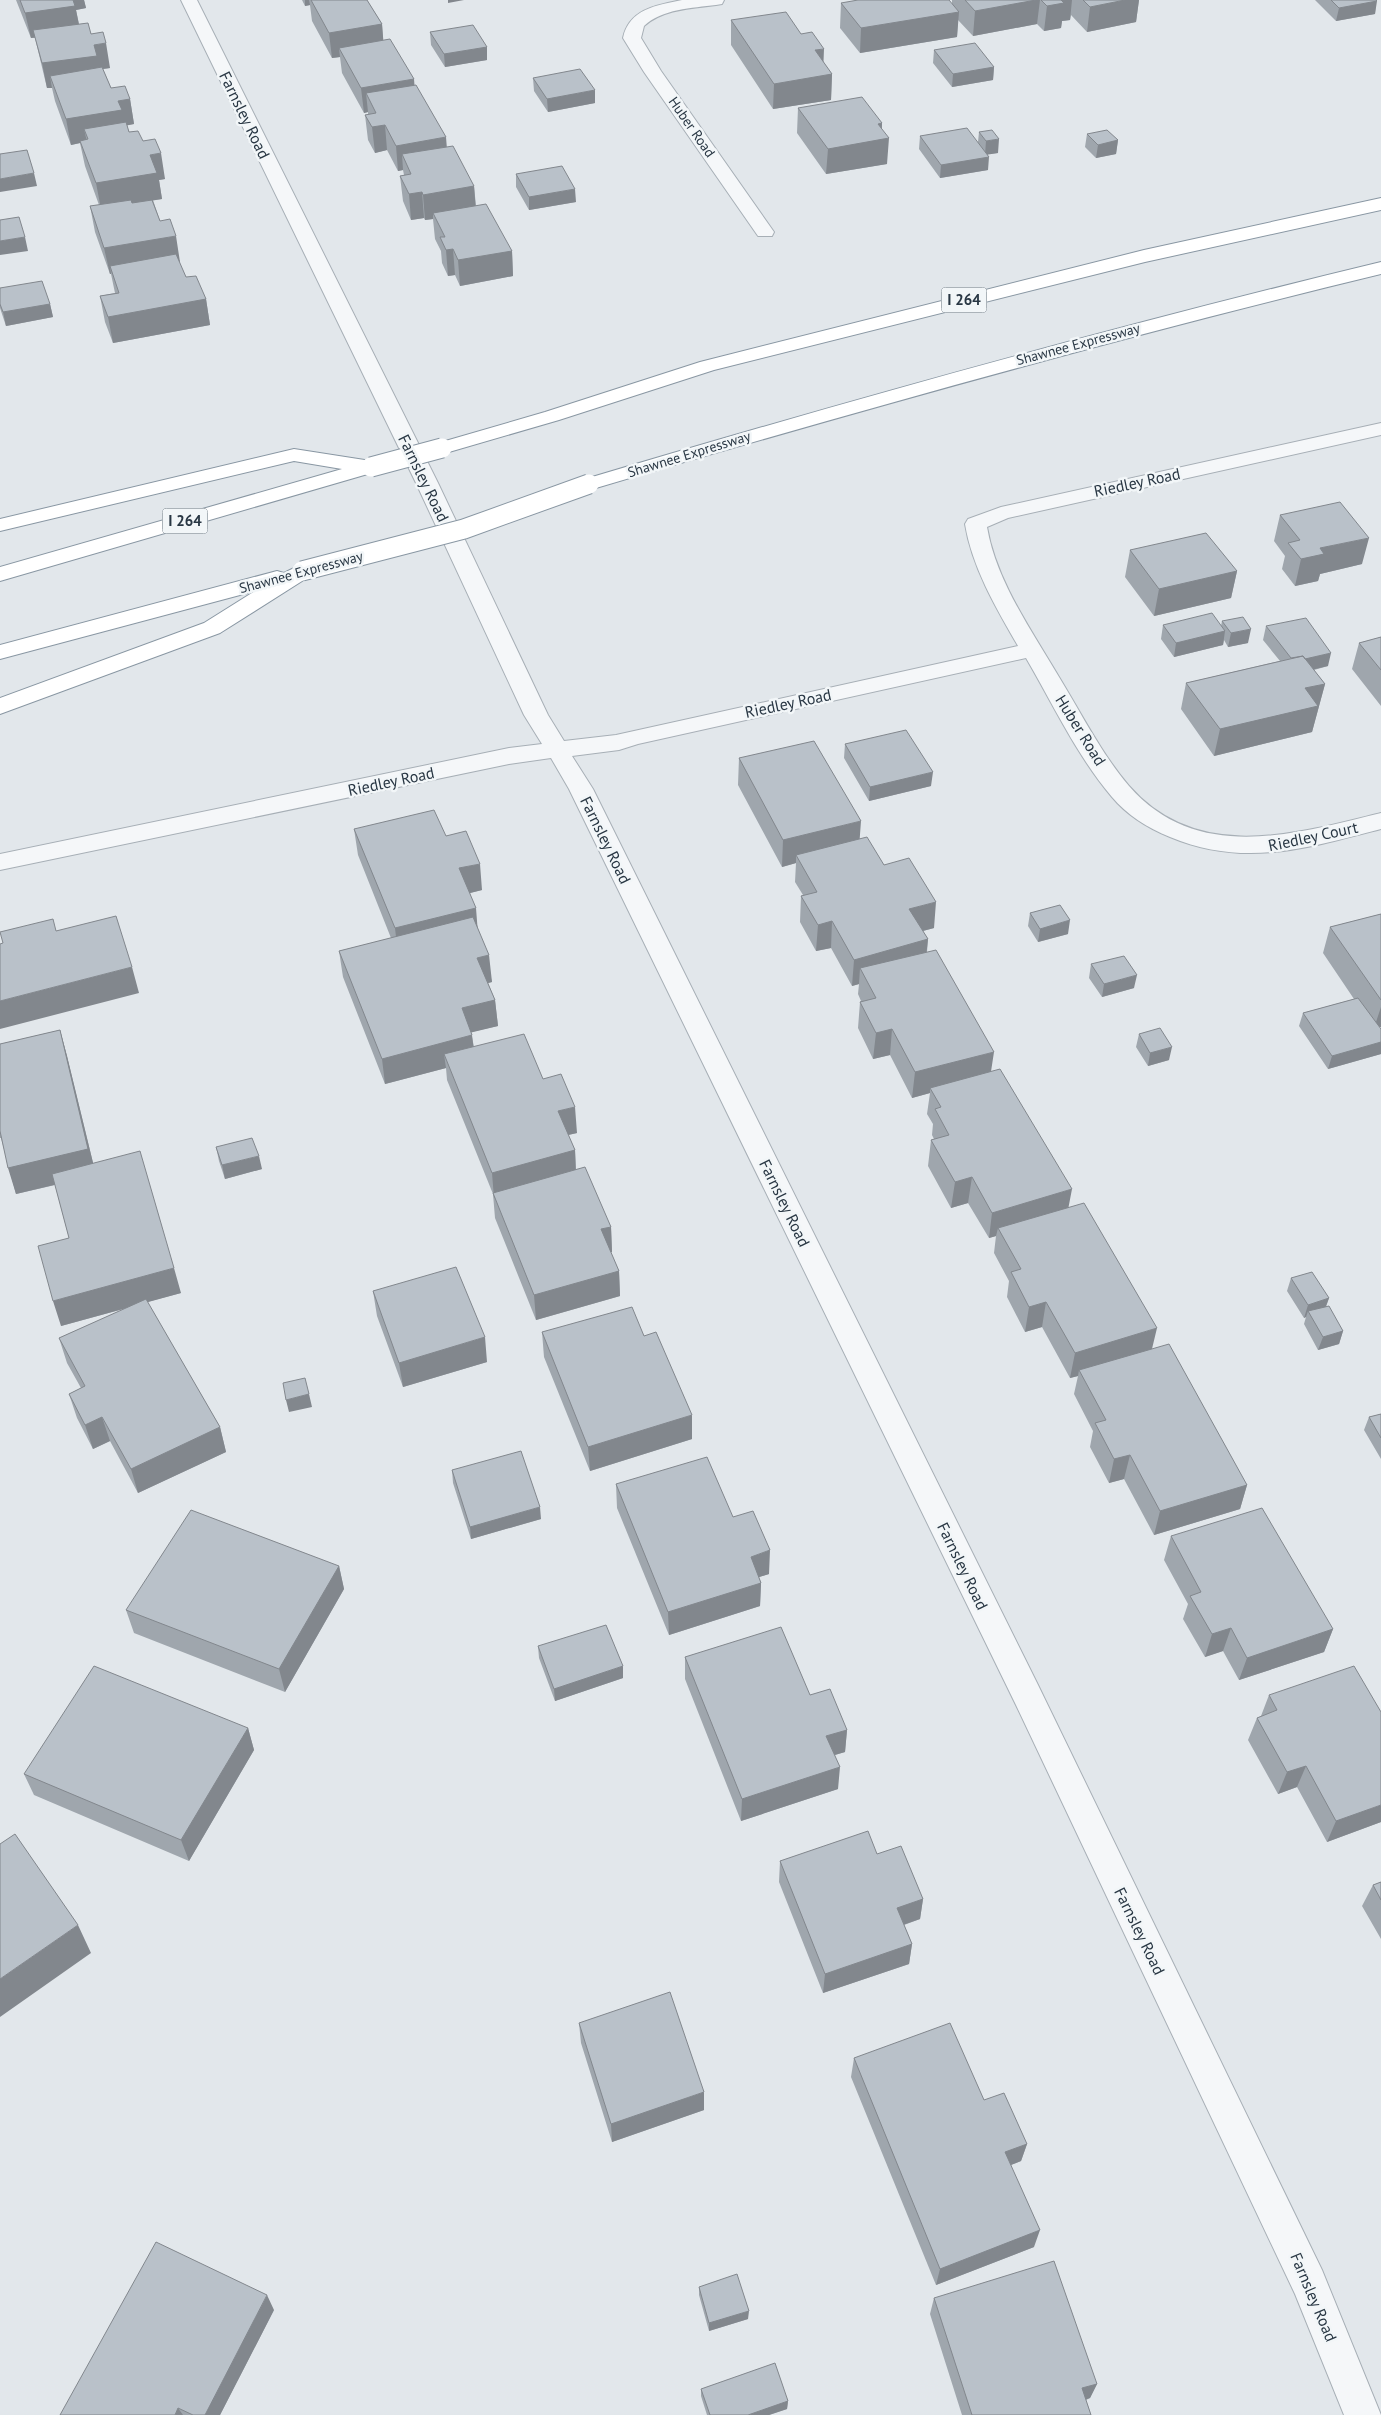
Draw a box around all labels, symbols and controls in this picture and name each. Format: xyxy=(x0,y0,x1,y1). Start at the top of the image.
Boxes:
street label: Farnsley Road xyxy=(215,68,275,162)
street label: Huber Road xyxy=(665,93,719,161)
road number: I 264 xyxy=(942,288,986,312)
street label: Shawnee Expressway xyxy=(1014,319,1142,369)
street label: Shawnee Expressway xyxy=(625,427,753,481)
street label: Farnsley Road xyxy=(394,431,454,525)
street label: Riedley Road xyxy=(1092,463,1182,501)
road number: I 264 xyxy=(162,508,208,534)
street label: Shawnee Expressway xyxy=(237,547,365,597)
street label: Riedley Road xyxy=(743,684,833,722)
street label: Huber Road xyxy=(1051,691,1111,769)
street label: Riedley Road xyxy=(346,762,436,800)
street label: Farnsley Road xyxy=(576,793,636,887)
street label: Riedley Court xyxy=(1266,817,1360,855)
street label: Farnsley Road xyxy=(755,1156,815,1250)
street label: Farnsley Road xyxy=(933,1519,993,1613)
street label: Farnsley Road xyxy=(1110,1884,1170,1978)
street label: Farnsley Road xyxy=(1286,2250,1342,2344)

